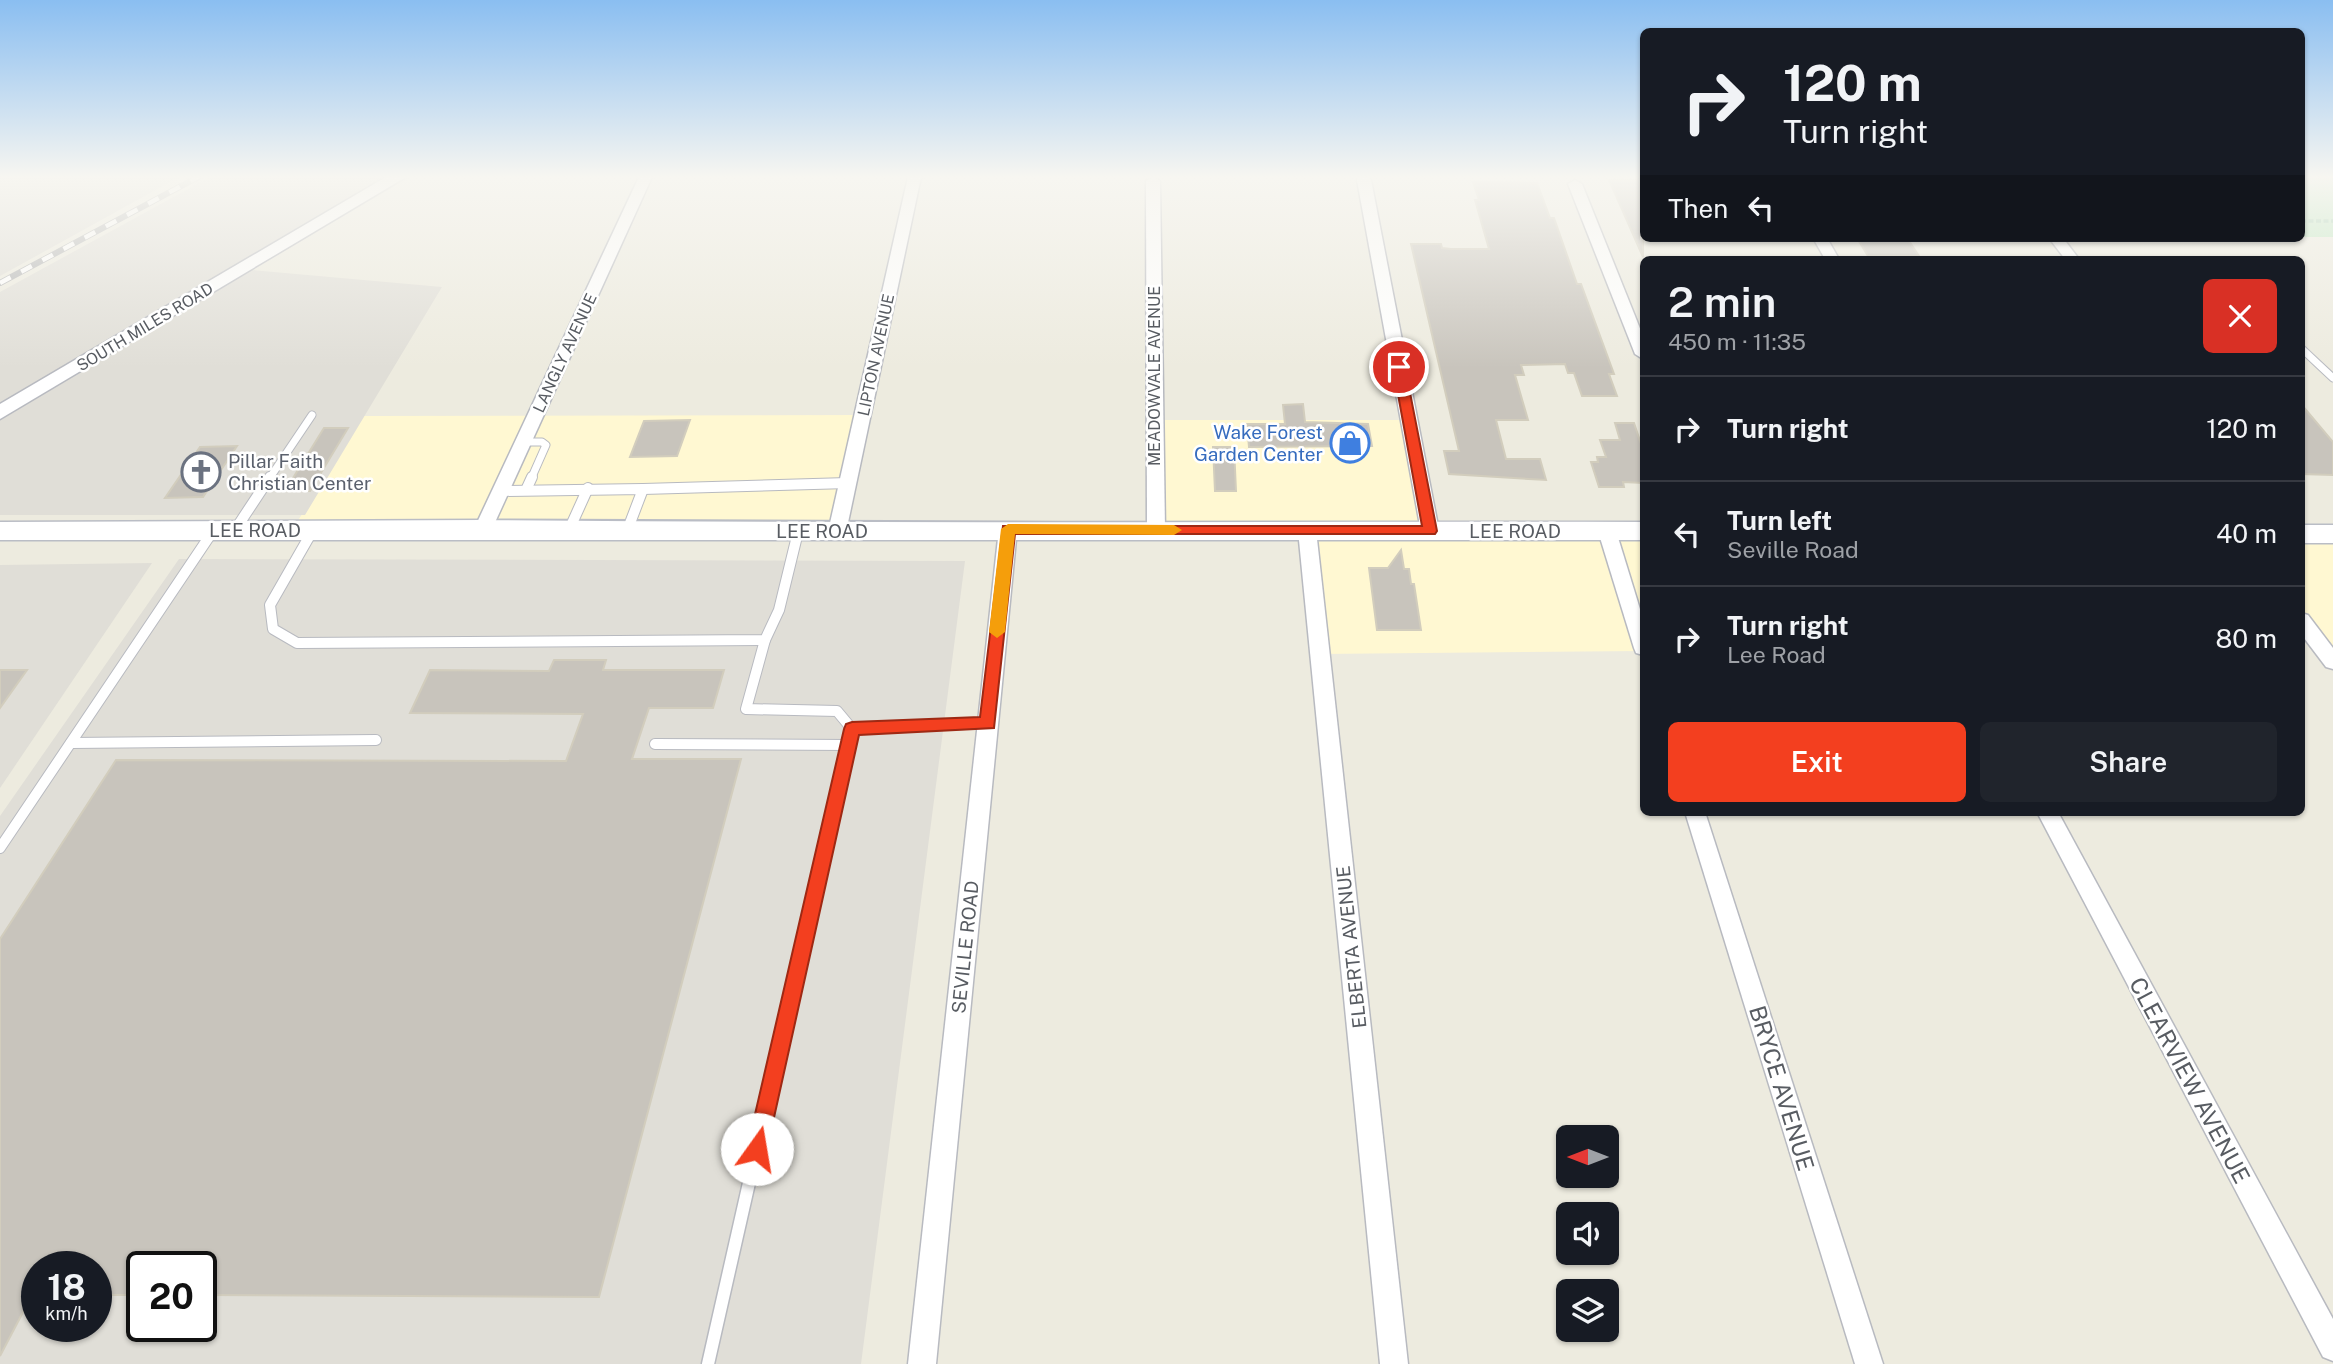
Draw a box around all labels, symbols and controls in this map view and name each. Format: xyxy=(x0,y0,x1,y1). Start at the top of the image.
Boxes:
text: 120 m xyxy=(1783,54,1922,112)
icon: right xyxy=(1668,56,1759,147)
text: Turn right xyxy=(1783,113,1928,150)
icon: left xyxy=(1742,189,1780,227)
text: Then xyxy=(1668,193,1728,224)
text: 2 min xyxy=(1668,277,1776,326)
street label: SOUTH MILES ROAD xyxy=(73,279,217,375)
button: close xyxy=(2203,279,2277,353)
street label: MEADOWVALE AVENUE xyxy=(1145,286,1164,466)
street label: LANGLY AVENUE xyxy=(529,290,601,416)
street label: LIPTON AVENUE xyxy=(854,292,898,418)
text: 450 m · 11:35 xyxy=(1668,328,1806,355)
pin xyxy=(1369,337,1429,397)
icon: arrive xyxy=(1380,348,1418,386)
icon: right xyxy=(1668,410,1706,448)
text: Turn right xyxy=(1727,413,1849,444)
text: 120 m xyxy=(2206,413,2277,444)
place label: Wake Forest Garden Center xyxy=(1194,421,1323,465)
shop icon: Wake Forest Garden Center xyxy=(1329,422,1371,464)
place label: Pillar Faith Christian Center xyxy=(228,450,371,494)
church icon: Pillar Faith Christian Center xyxy=(180,451,222,493)
text: Turn left xyxy=(1727,505,1832,536)
icon: left xyxy=(1668,515,1706,553)
text: 40 m xyxy=(2216,518,2277,549)
street label: LEE ROAD xyxy=(209,519,301,541)
street label: LEE ROAD xyxy=(776,520,868,542)
street label: LEE ROAD xyxy=(1469,520,1561,542)
text: Seville Road xyxy=(1727,536,1859,563)
text: Turn right xyxy=(1727,610,1849,641)
icon: right xyxy=(1668,620,1706,658)
text: 80 m xyxy=(2216,623,2277,654)
text: Lee Road xyxy=(1727,641,1826,668)
button: Exit xyxy=(1668,722,1966,802)
button: Share xyxy=(1980,722,2277,802)
street label: ELBERTA AVENUE xyxy=(1332,865,1370,1029)
street label: SEVILLE ROAD xyxy=(947,879,983,1015)
street label: CLEARVIEW AVENUE xyxy=(2124,972,2256,1188)
street label: BRYCE AVENUE xyxy=(1744,1002,1820,1174)
position arrow xyxy=(720,1112,794,1186)
north arrow xyxy=(1556,1125,1619,1188)
map controls xyxy=(1556,1125,1619,1342)
button: sound xyxy=(1556,1202,1619,1265)
speed limit sign: 20 xyxy=(126,1251,217,1342)
text: 18 xyxy=(47,1267,86,1308)
button: layers xyxy=(1556,1279,1619,1342)
text: km/h xyxy=(45,1303,88,1324)

